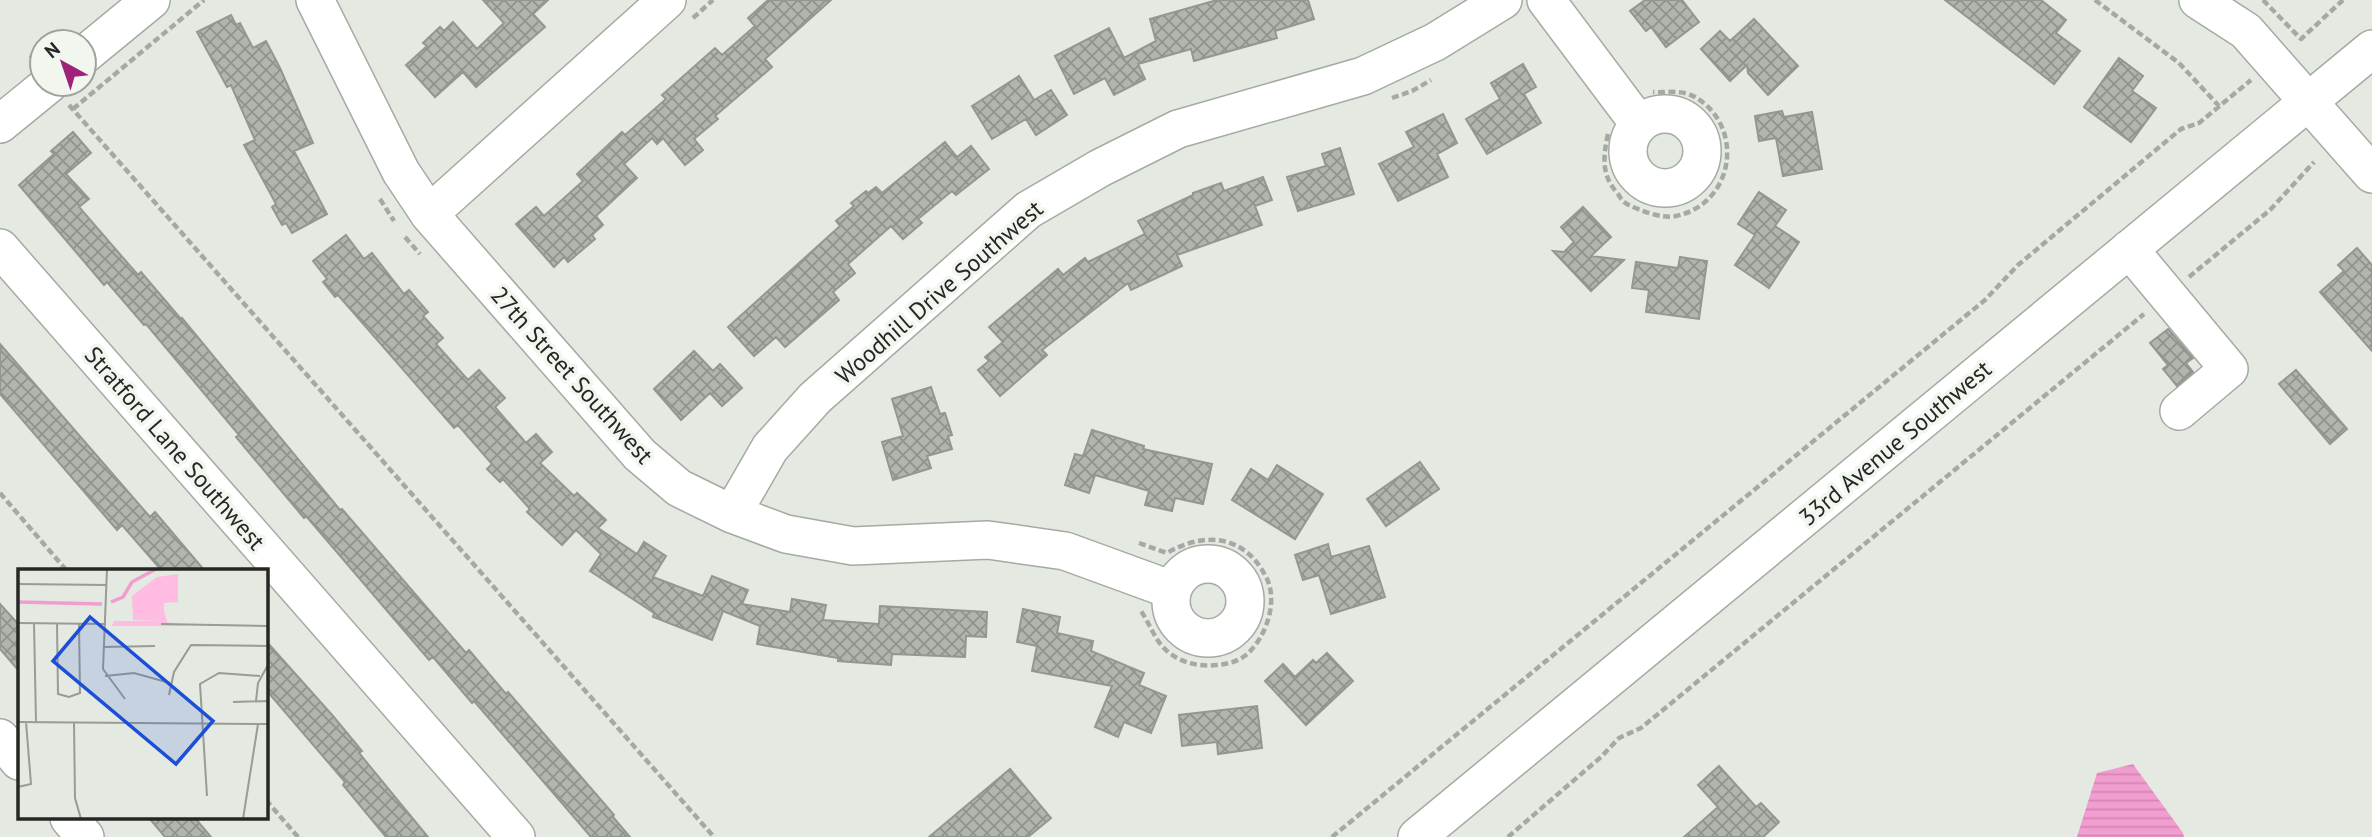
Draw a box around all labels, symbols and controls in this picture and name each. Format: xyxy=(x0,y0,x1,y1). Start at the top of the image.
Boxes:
north arrow xyxy=(28,28,98,98)
text: N xyxy=(40,37,65,63)
street label: Woodhill Drive Southwest xyxy=(829,193,1049,391)
street label: 27th Street Southwest xyxy=(484,280,660,470)
street label: Stratford Lane Southwest xyxy=(78,340,272,556)
street label: 33rd Avenue Southwest xyxy=(1792,353,1998,533)
inset map xyxy=(18,569,268,820)

